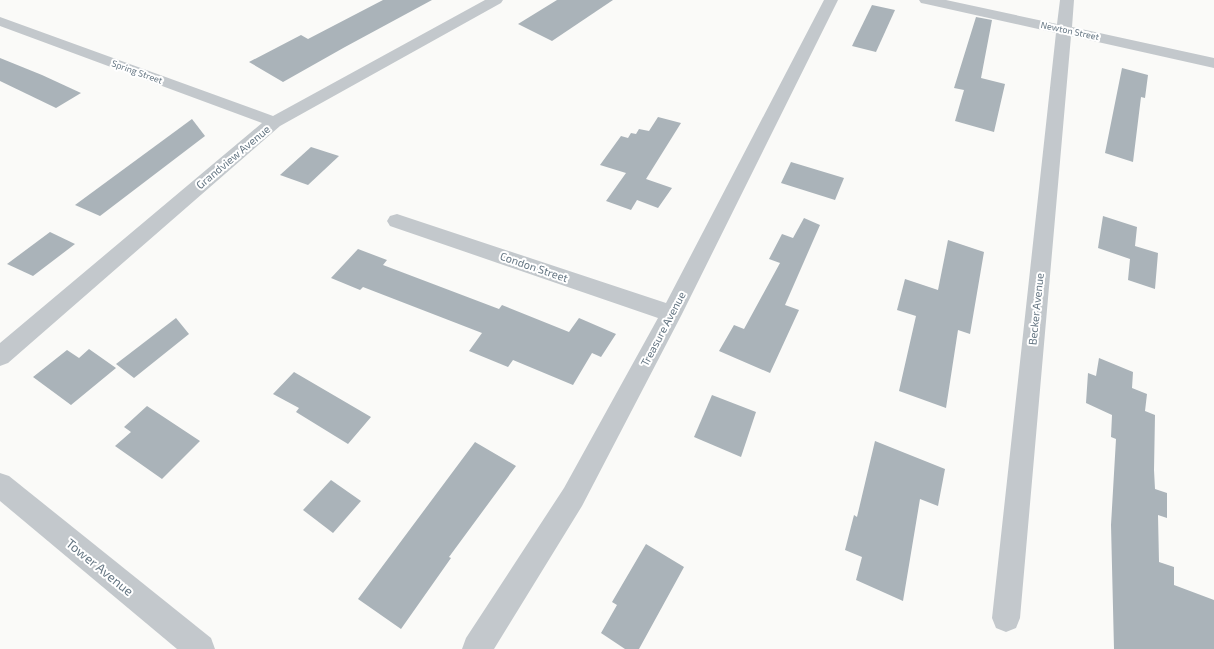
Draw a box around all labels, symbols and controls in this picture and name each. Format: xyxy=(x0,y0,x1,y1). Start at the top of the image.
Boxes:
street label: Newton Street xyxy=(1040,19,1101,42)
street label: Spring Street xyxy=(110,57,165,86)
street label: Grandview Avenue xyxy=(193,122,272,191)
street label: Condon Street xyxy=(499,249,570,284)
street label: Becker Avenue xyxy=(1025,272,1046,346)
street label: Treasure Avenue xyxy=(637,289,688,368)
street label: Tower Avenue xyxy=(63,535,137,599)

